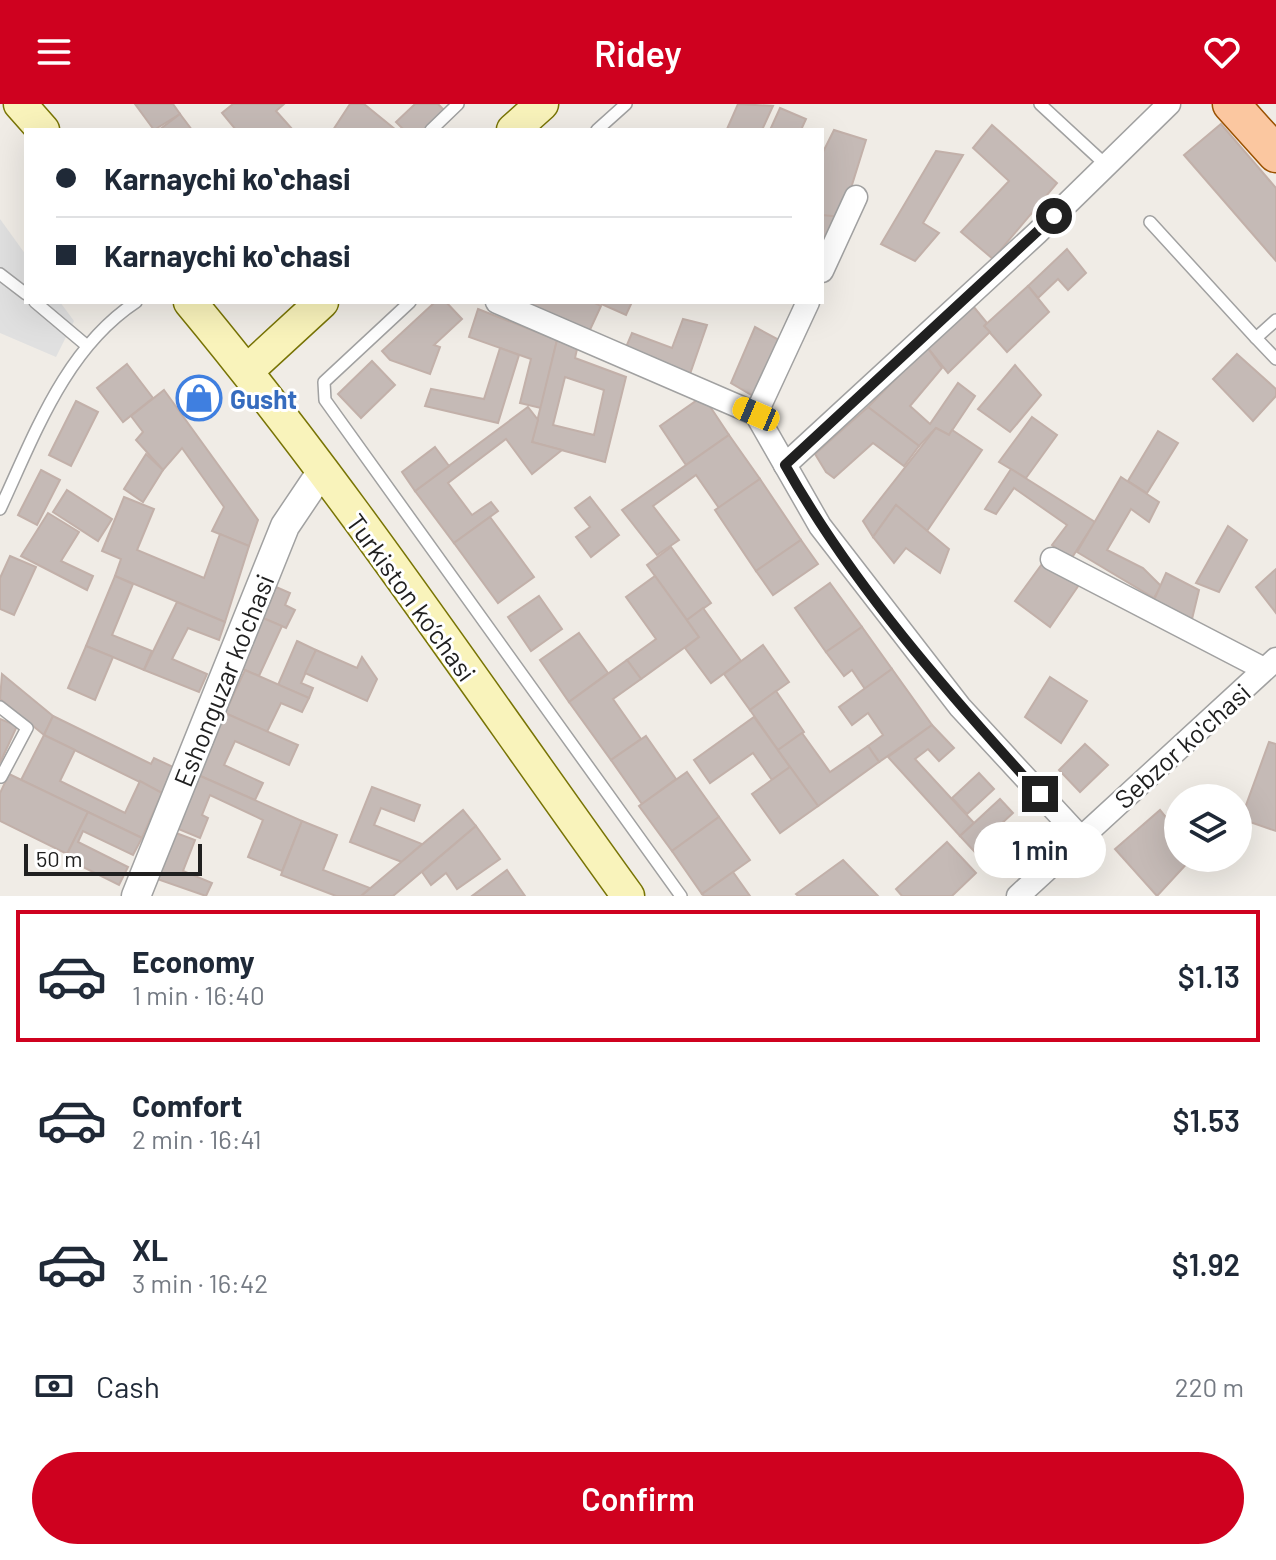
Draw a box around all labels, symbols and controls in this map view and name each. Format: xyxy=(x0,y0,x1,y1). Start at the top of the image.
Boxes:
icon: menu xyxy=(32,30,76,74)
icon: heart xyxy=(1200,30,1244,74)
text: Ridey xyxy=(594,31,682,74)
text: Karnaychi koʻchasi xyxy=(104,160,351,196)
route start xyxy=(1036,198,1072,234)
text: Karnaychi koʻchasi xyxy=(104,237,351,273)
shop icon: Gusht xyxy=(175,374,223,422)
place label: Gusht xyxy=(230,383,297,414)
car xyxy=(729,394,783,434)
street label: Turkiston ko’chasi xyxy=(341,507,483,687)
street label: Eshonguzar ko'chasi xyxy=(166,569,280,791)
street label: Sebzor ko'chasi xyxy=(1108,676,1256,814)
route end xyxy=(1022,776,1058,812)
map controls xyxy=(1164,784,1252,872)
button: layers xyxy=(1164,784,1252,872)
callout: 1 min xyxy=(974,822,1106,878)
text: 1 min xyxy=(1012,834,1068,865)
scale bar xyxy=(24,840,202,876)
text: 50 m xyxy=(36,845,82,871)
icon: car xyxy=(36,940,108,1012)
text: Economy xyxy=(132,943,255,979)
text: $1.13 xyxy=(1178,958,1240,994)
text: 1 min · 16:40 xyxy=(132,979,265,1010)
icon: car xyxy=(36,1084,108,1156)
text: Comfort xyxy=(132,1087,242,1123)
text: $1.53 xyxy=(1172,1102,1240,1138)
text: 2 min · 16:41 xyxy=(132,1123,261,1154)
icon: car xyxy=(36,1228,108,1300)
text: XL xyxy=(132,1231,168,1267)
text: $1.92 xyxy=(1172,1246,1240,1282)
text: 3 min · 16:42 xyxy=(132,1267,268,1298)
icon: cash xyxy=(32,1364,76,1408)
text: Cash xyxy=(96,1368,160,1404)
text: 220 m xyxy=(1175,1371,1244,1402)
button: Confirm xyxy=(32,1452,1244,1544)

